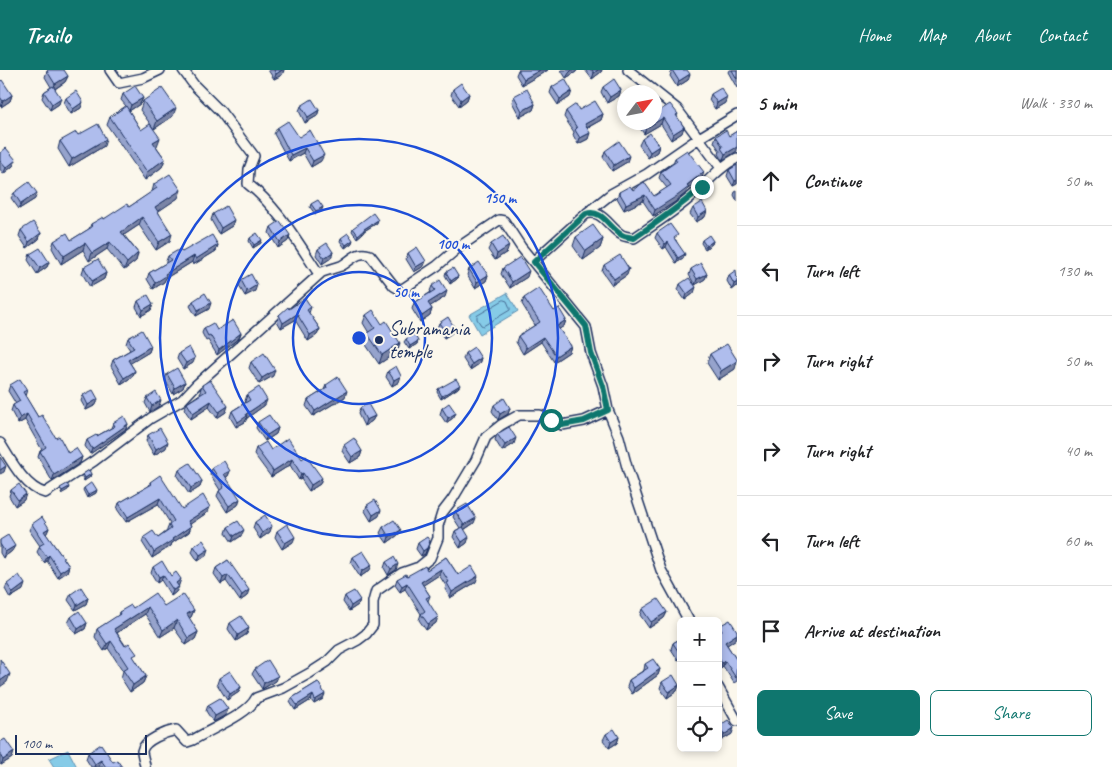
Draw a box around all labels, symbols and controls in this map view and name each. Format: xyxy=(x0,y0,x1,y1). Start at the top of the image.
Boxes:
text: Trailo xyxy=(25,20,71,50)
text: Home xyxy=(858,24,891,46)
text: Map xyxy=(919,24,946,46)
text: About xyxy=(974,24,1010,46)
text: Contact xyxy=(1038,24,1087,46)
north arrow xyxy=(617,85,662,130)
text: 5 min xyxy=(757,90,797,116)
text: Walk · 330 m xyxy=(1020,93,1092,113)
icon: ahead xyxy=(757,167,785,195)
text: Continue xyxy=(804,169,861,193)
text: 50 m xyxy=(1065,171,1092,191)
route end xyxy=(691,176,714,199)
text: 150 m xyxy=(484,189,518,208)
text: 100 m xyxy=(437,235,471,254)
icon: left xyxy=(757,257,785,285)
text: Turn left xyxy=(804,259,859,283)
text: 130 m xyxy=(1058,261,1092,281)
text: 50 m xyxy=(393,283,420,302)
place label: Subramania temple xyxy=(389,316,472,364)
centre of rings xyxy=(350,329,368,347)
marker: Subramania temple xyxy=(373,334,385,346)
icon: right xyxy=(757,347,785,375)
text: Turn right xyxy=(804,349,871,373)
text: 50 m xyxy=(1065,351,1092,371)
route start xyxy=(540,409,563,432)
icon: right xyxy=(757,437,785,465)
text: Turn right xyxy=(804,439,871,463)
text: 40 m xyxy=(1065,441,1092,461)
icon: left xyxy=(757,527,785,555)
text: Turn left xyxy=(804,529,859,553)
text: 60 m xyxy=(1065,531,1092,551)
map controls xyxy=(677,617,722,752)
button: + xyxy=(677,617,722,662)
icon: arrive xyxy=(757,617,785,645)
text: Arrive at destination xyxy=(804,619,940,643)
button: − xyxy=(677,662,722,707)
button: Save xyxy=(757,690,920,736)
button: Share xyxy=(930,690,1092,736)
button: locate xyxy=(677,707,722,752)
scale bar xyxy=(15,732,148,755)
text: 100 m xyxy=(22,735,52,752)

